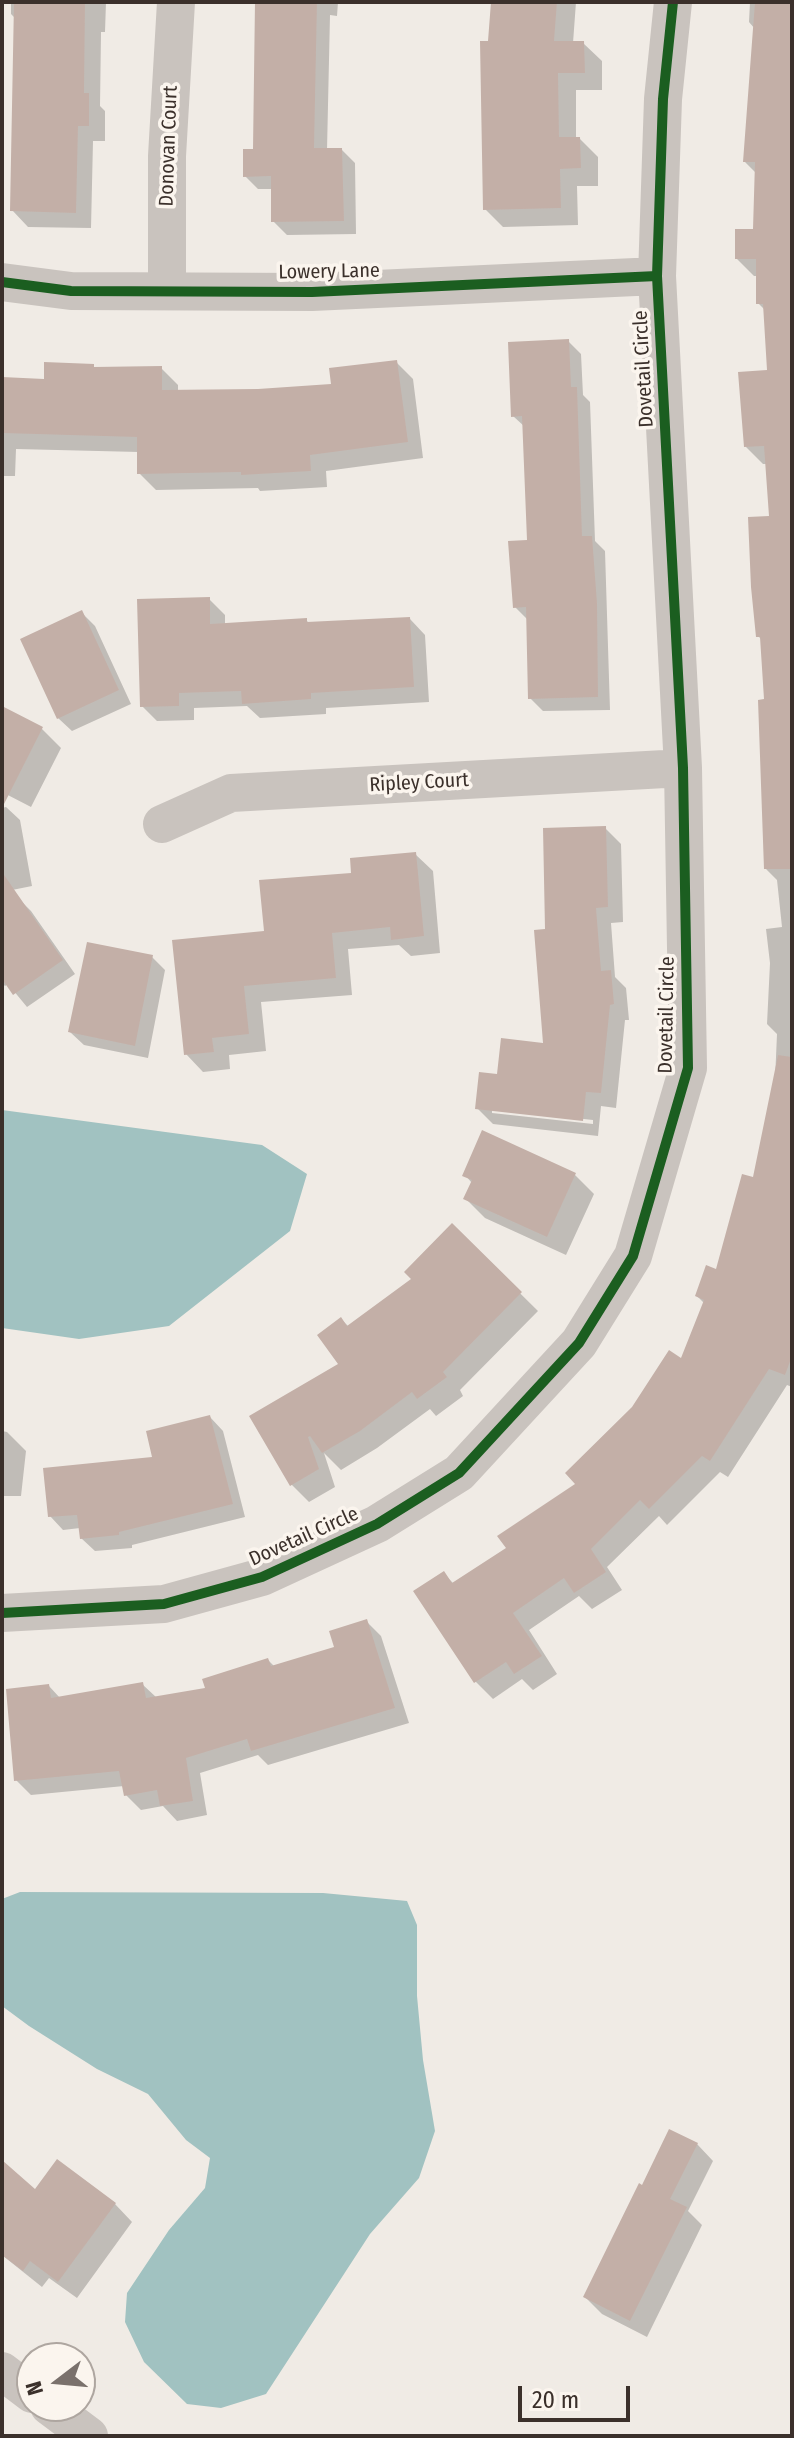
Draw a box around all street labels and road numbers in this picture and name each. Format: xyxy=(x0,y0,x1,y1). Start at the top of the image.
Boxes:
street label: Donovan Court xyxy=(155,85,183,207)
street label: Lowery Lane xyxy=(278,259,380,285)
street label: Dovetail Circle xyxy=(629,310,659,428)
street label: Ripley Court xyxy=(369,768,469,798)
street label: Dovetail Circle xyxy=(654,956,680,1074)
street label: Dovetail Circle xyxy=(246,1502,362,1572)

